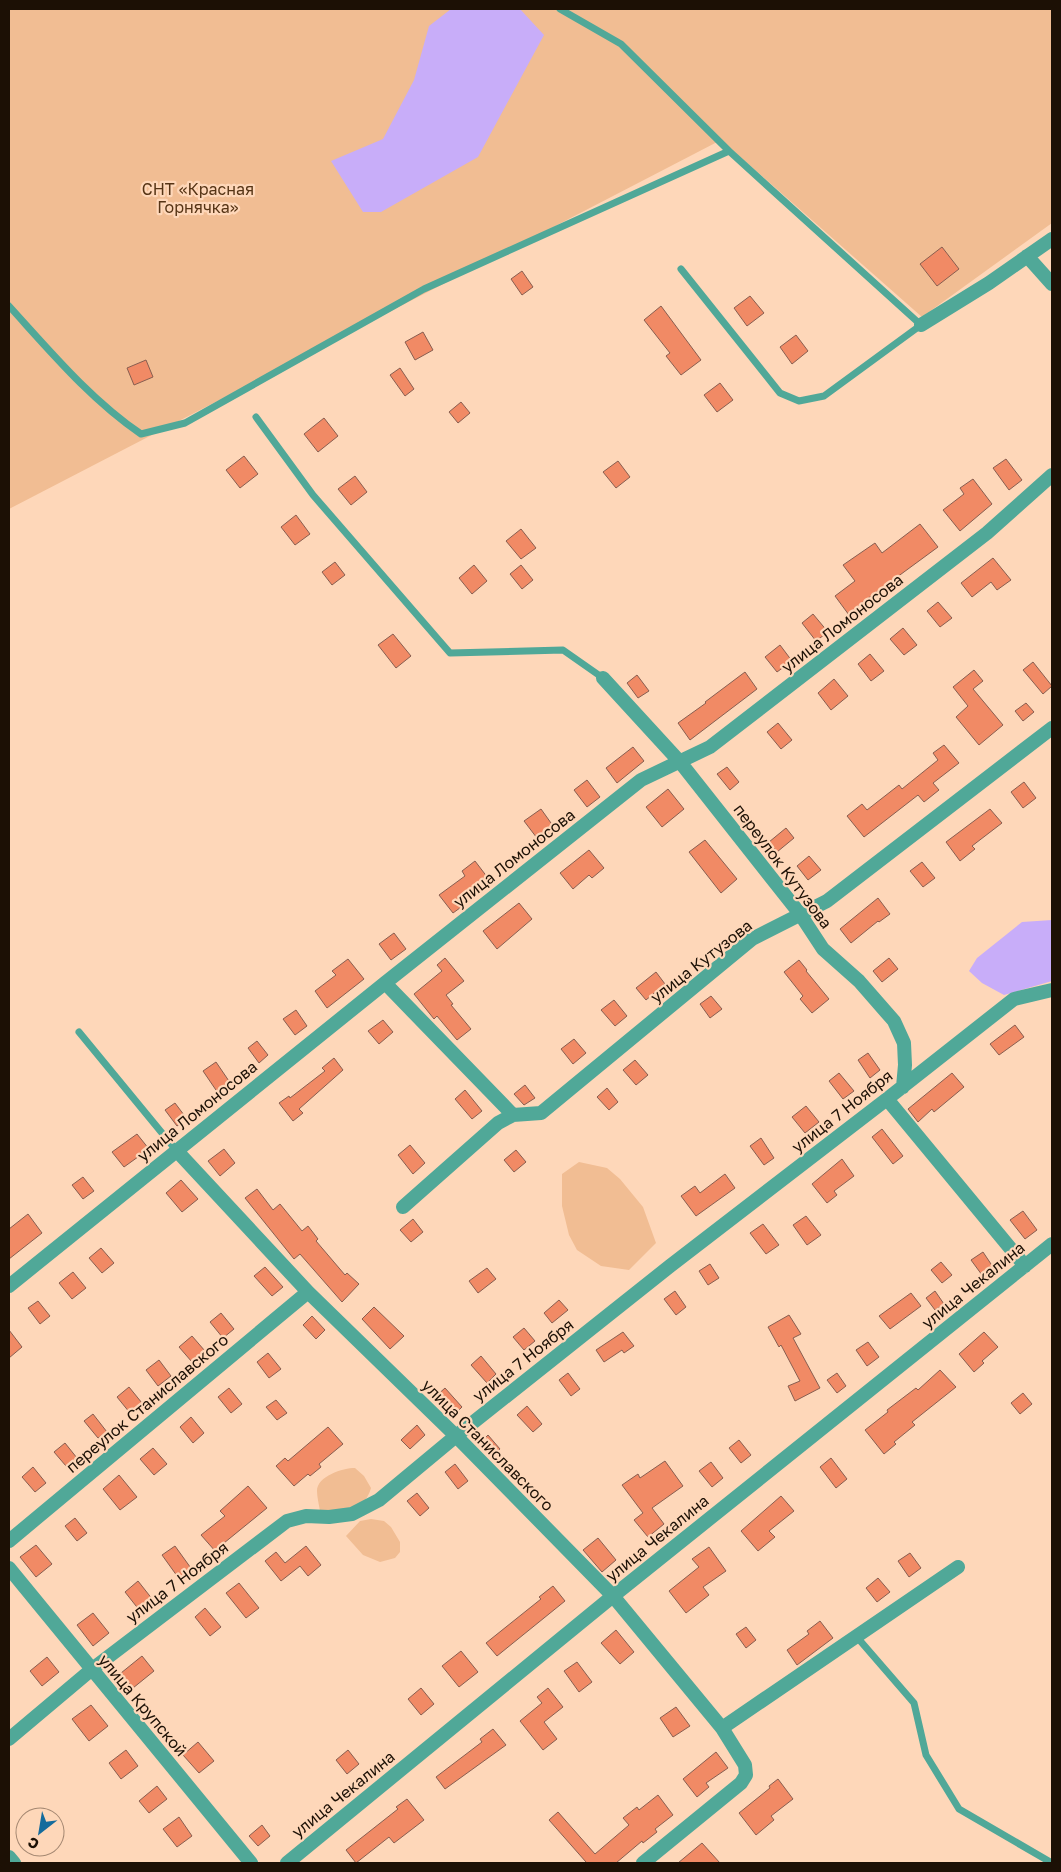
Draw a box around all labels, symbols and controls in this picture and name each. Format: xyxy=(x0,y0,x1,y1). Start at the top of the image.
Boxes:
park label: СНТ «Красная Горнячка» xyxy=(142,179,254,217)
street label: улица Ломоносова xyxy=(777,569,907,677)
street label: переулок Кутузова xyxy=(730,800,836,932)
street label: улица Ломоносова xyxy=(449,804,579,912)
street label: улица Кутузова xyxy=(646,915,756,1007)
street label: улица Ломоносова xyxy=(133,1056,261,1166)
street label: улица 7 Ноября xyxy=(787,1065,897,1157)
street label: улица Чекалина xyxy=(917,1237,1029,1333)
street label: улица 7 Ноября xyxy=(468,1314,578,1406)
street label: переулок Станиславского xyxy=(62,1329,232,1477)
street label: улица Станиславского xyxy=(418,1375,558,1515)
street label: улица Чекалина xyxy=(601,1490,713,1586)
street label: улица 7 Ноября xyxy=(122,1537,232,1627)
street label: улица Крупской xyxy=(94,1650,192,1760)
street label: улица Чекалина xyxy=(287,1746,399,1842)
north arrow xyxy=(15,1807,65,1857)
text: С xyxy=(24,1834,42,1853)

